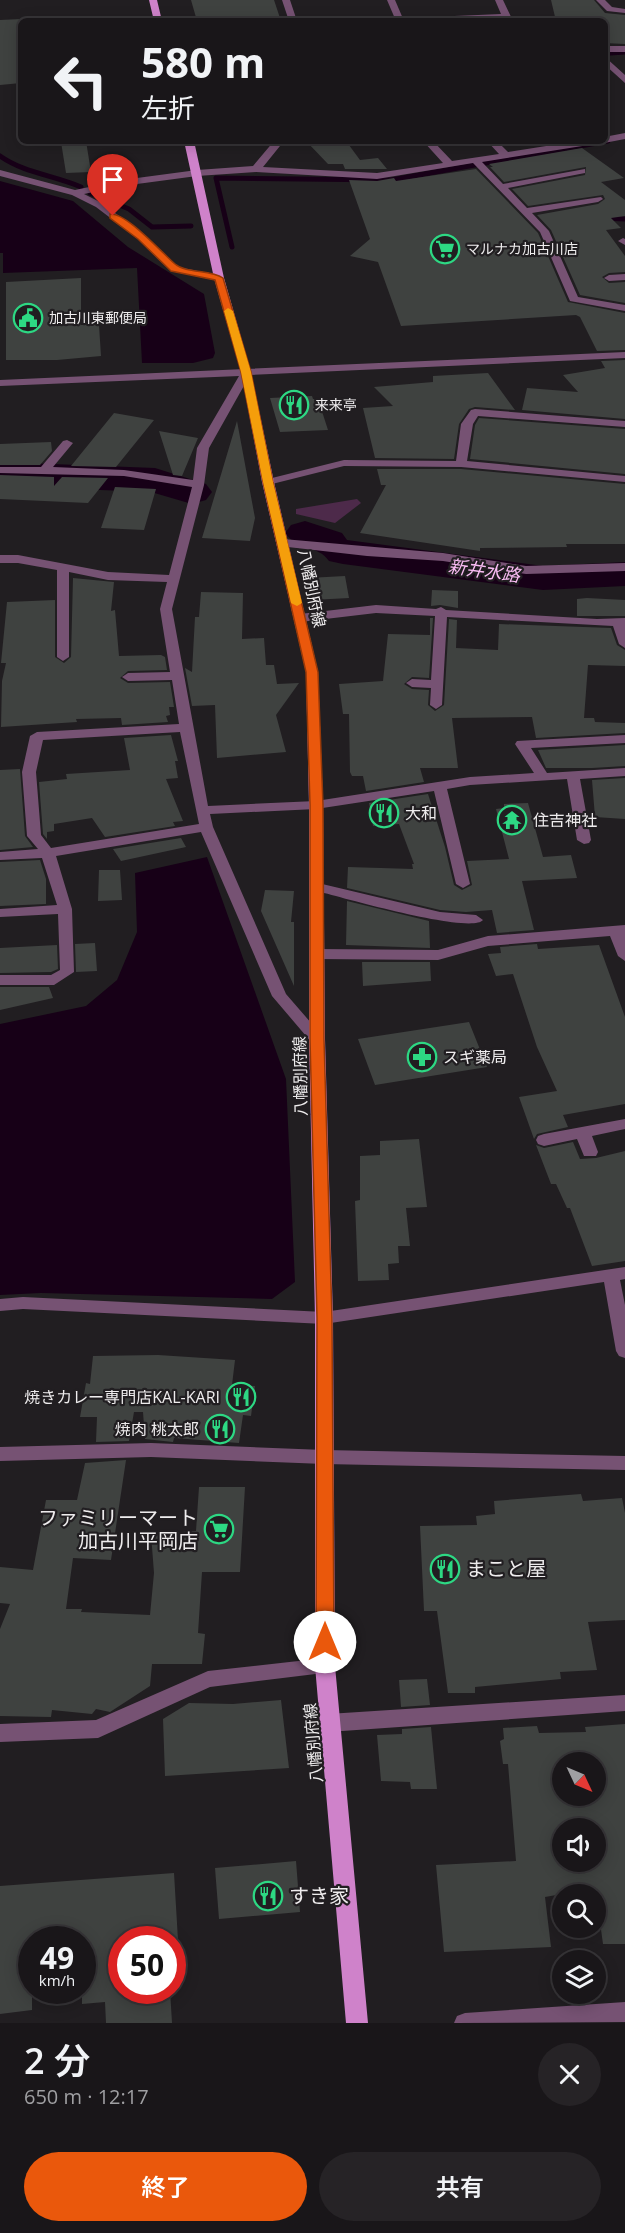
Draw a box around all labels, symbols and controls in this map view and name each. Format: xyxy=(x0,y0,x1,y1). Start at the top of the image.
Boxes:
text: 580 m xyxy=(141,33,265,90)
icon: left xyxy=(42,42,120,120)
text: 左折 xyxy=(141,89,195,126)
pin xyxy=(87,154,138,216)
icon: arrive xyxy=(96,163,129,196)
supermarket icon: マルナカ加古川店 xyxy=(429,233,461,265)
place label: マルナカ加古川店 xyxy=(466,239,578,258)
public building icon: 加古川東郵便局 xyxy=(12,302,44,334)
place label: 加古川東郵便局 xyxy=(49,308,147,327)
restaurant icon: 来来亭 xyxy=(278,389,310,421)
place label: 来来亭 xyxy=(315,395,357,414)
street label: 八幡別府線 xyxy=(293,547,331,629)
water label: 新井水路 xyxy=(447,553,523,587)
restaurant icon: 大和 xyxy=(368,797,400,829)
place label: 大和 xyxy=(405,802,437,824)
temple icon: 住吉神社 xyxy=(496,804,528,836)
place label: 住吉神社 xyxy=(533,809,597,831)
street label: 八幡別府線 xyxy=(288,1036,312,1116)
pharmacy icon: スギ薬局 xyxy=(406,1041,438,1073)
place label: スギ薬局 xyxy=(443,1046,507,1068)
restaurant icon: 焼きカレー専門店KAL-KARI xyxy=(225,1381,257,1413)
place label: 焼きカレー専門店KAL-KARI xyxy=(24,1386,220,1408)
restaurant icon: 焼肉 桃太郎 xyxy=(204,1413,236,1445)
place label: 焼肉 桃太郎 xyxy=(115,1418,199,1440)
place label: ファミリーマート 加古川平岡店 xyxy=(38,1504,198,1554)
supermarket icon: ファミリーマート 加古川平岡店 xyxy=(203,1513,235,1545)
restaurant icon: まこと屋 xyxy=(429,1553,461,1585)
place label: まこと屋 xyxy=(466,1555,546,1582)
position arrow xyxy=(293,1610,357,1674)
street label: 八幡別府線 xyxy=(299,1702,327,1784)
north arrow xyxy=(552,1752,606,1806)
map controls xyxy=(552,1752,606,2004)
button: sound xyxy=(552,1818,606,1872)
restaurant icon: すき家 xyxy=(252,1880,284,1912)
place label: すき家 xyxy=(289,1882,349,1909)
button: search xyxy=(552,1884,606,1938)
speed limit sign: 50 xyxy=(108,1926,186,2004)
text: 49 xyxy=(40,1937,74,1978)
button: layers xyxy=(552,1950,606,2004)
text: km/h xyxy=(39,1970,75,1990)
text: 2 分 xyxy=(24,2036,90,2085)
button: close xyxy=(538,2043,601,2106)
text: 650 m · 12:17 xyxy=(24,2083,149,2110)
button: 終了 xyxy=(24,2152,307,2221)
button: 共有 xyxy=(319,2152,601,2221)

